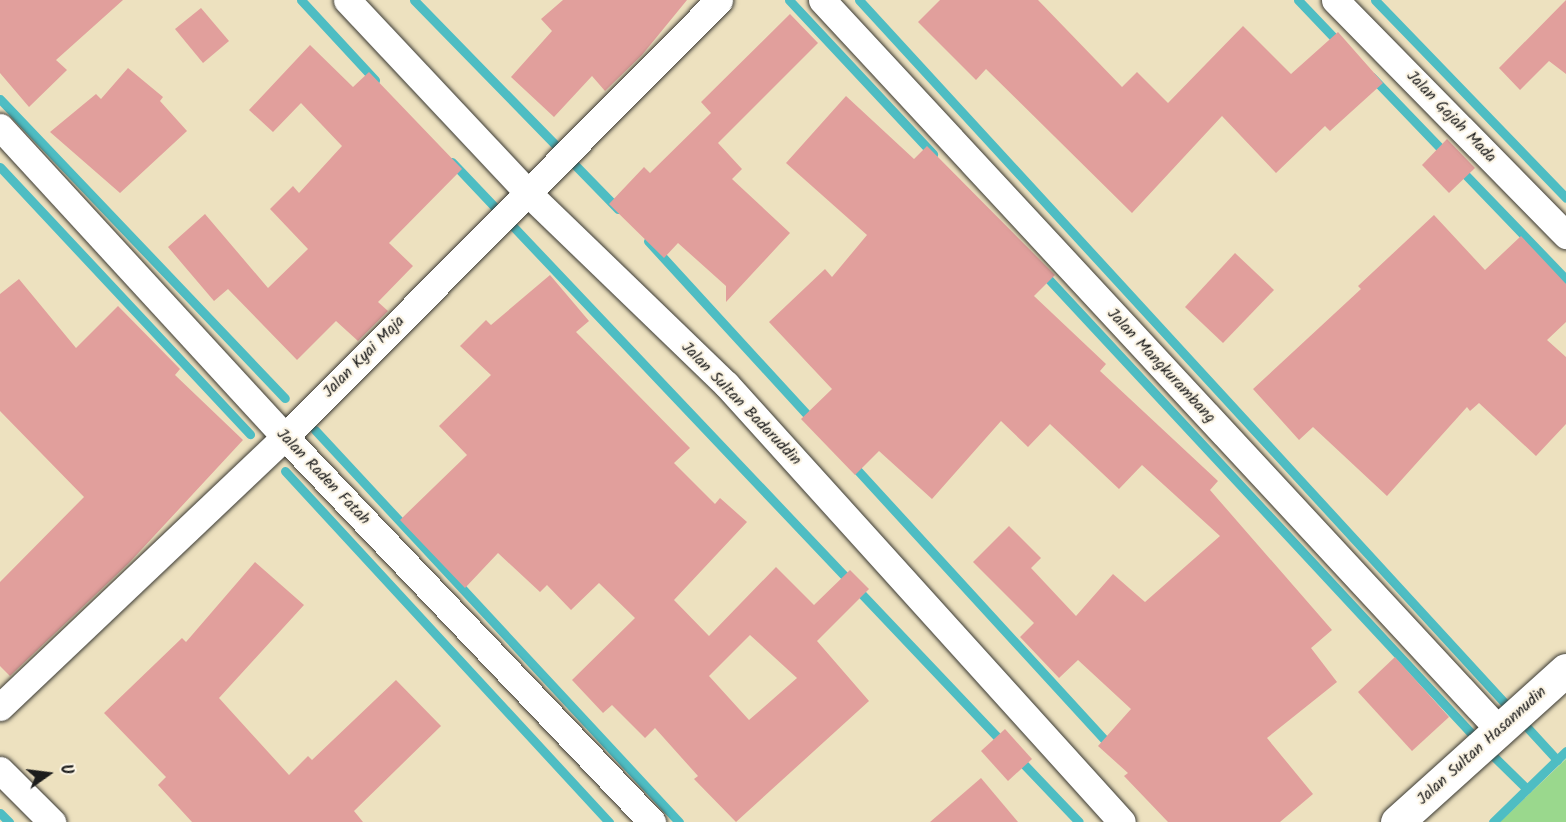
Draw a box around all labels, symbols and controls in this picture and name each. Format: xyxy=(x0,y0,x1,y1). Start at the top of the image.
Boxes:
street label: Jalan Gajah Mada xyxy=(1402,67,1500,167)
street label: Jalan Mangkurambang xyxy=(1103,304,1219,428)
street label: Jalan Kyai Maja xyxy=(319,312,409,402)
street label: Jalan Sultan Badaruddin xyxy=(677,338,805,470)
street label: Jalan Raden Fatah xyxy=(272,425,374,529)
street label: Jalan Sultan Hasannudin xyxy=(1413,683,1551,809)
north arrow xyxy=(18,744,78,804)
text: U xyxy=(53,762,79,777)

